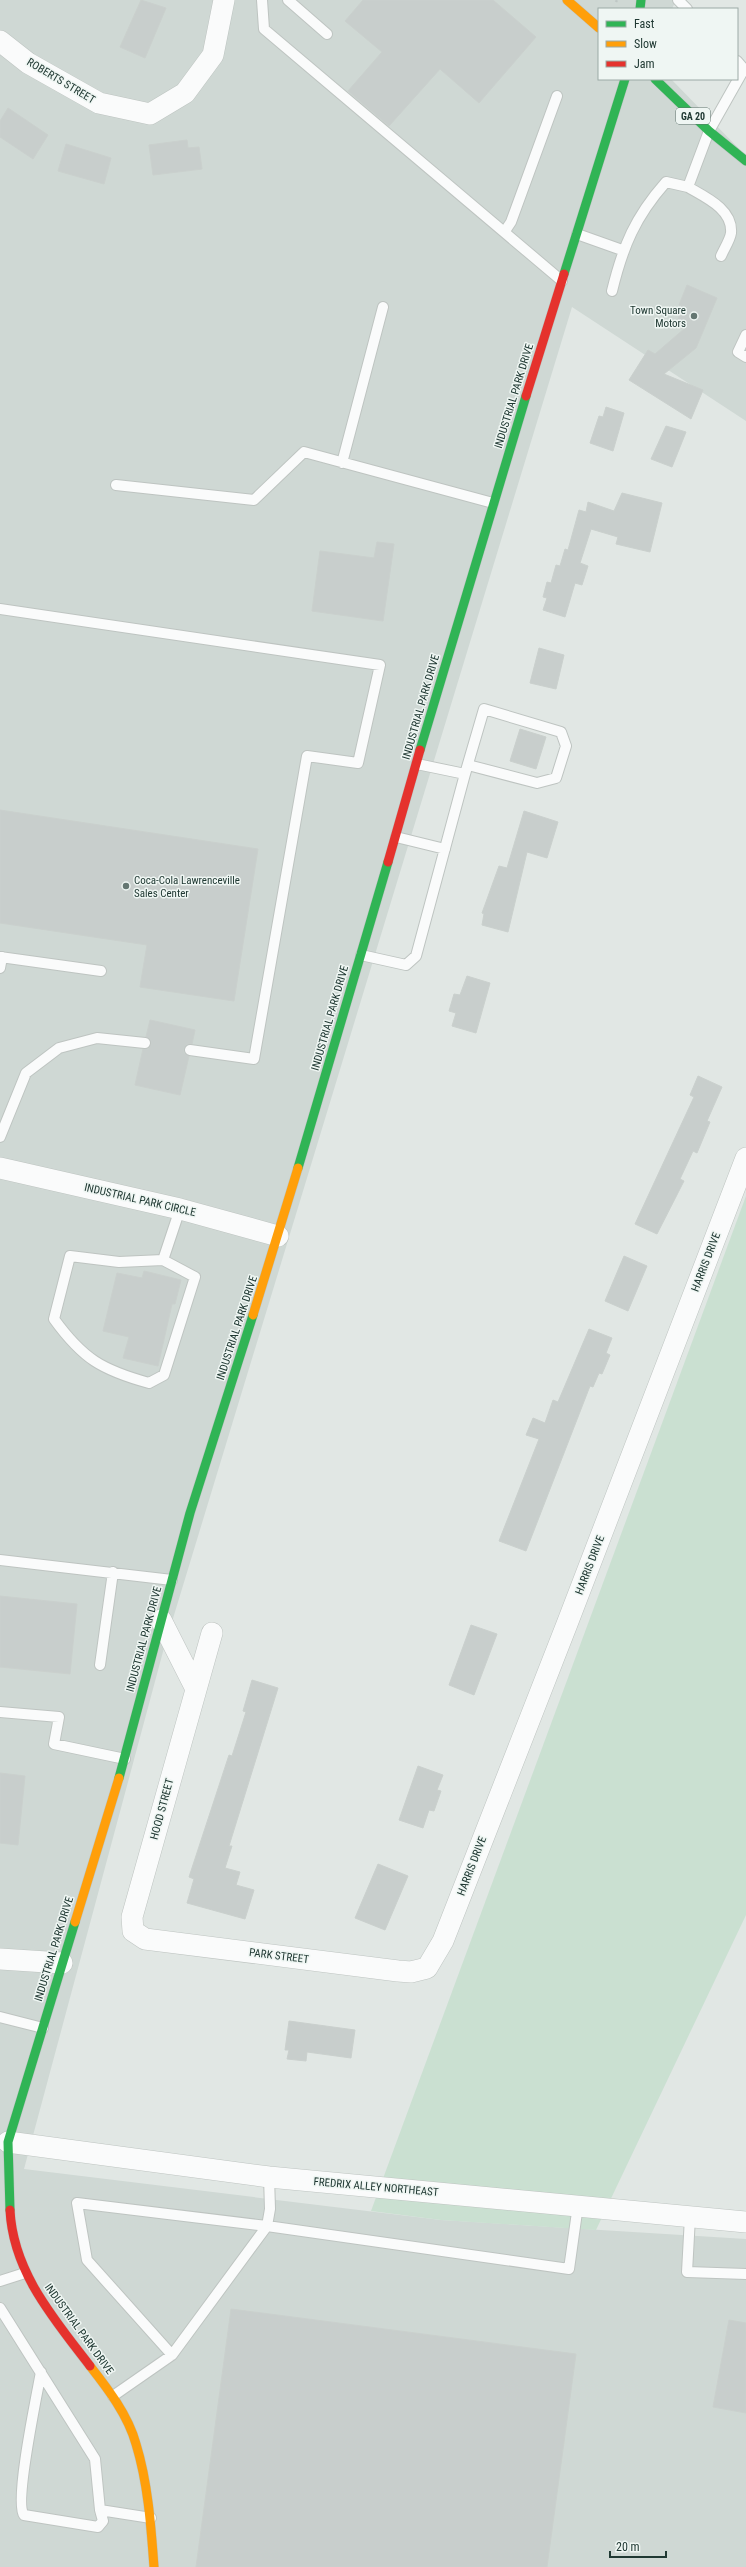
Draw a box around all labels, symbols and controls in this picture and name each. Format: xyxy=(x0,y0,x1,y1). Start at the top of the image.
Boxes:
legend xyxy=(598,8,738,80)
text: Fast xyxy=(634,17,655,31)
text: Slow xyxy=(634,37,657,51)
street label: ROBERTS STREET xyxy=(25,56,98,107)
text: Jam xyxy=(634,57,655,71)
road number: GA 20 xyxy=(676,108,710,124)
place label: Town Square Motors xyxy=(630,304,686,330)
marker: Town Square Motors xyxy=(689,311,699,321)
street label: INDUSTRIAL PARK DRIVE xyxy=(492,342,536,450)
street label: INDUSTRIAL PARK DRIVE xyxy=(400,652,442,761)
place label: Coca-Cola Lawrenceville Sales Center xyxy=(134,874,240,900)
marker: Coca-Cola Lawrenceville Sales Center xyxy=(121,881,131,891)
street label: INDUSTRIAL PARK DRIVE xyxy=(309,963,351,1072)
street label: INDUSTRIAL PARK CIRCLE xyxy=(83,1181,198,1219)
street label: HARRIS DRIVE xyxy=(689,1230,723,1293)
street label: INDUSTRIAL PARK DRIVE xyxy=(214,1274,260,1382)
street label: HARRIS DRIVE xyxy=(573,1533,607,1596)
street label: INDUSTRIAL PARK DRIVE xyxy=(124,1584,164,1693)
street label: HOOD STREET xyxy=(148,1777,176,1841)
street label: HARRIS DRIVE xyxy=(455,1834,489,1897)
street label: INDUSTRIAL PARK DRIVE xyxy=(32,1895,76,2003)
street label: PARK STREET xyxy=(248,1946,310,1966)
street label: FREDRIX ALLEY NORTHEAST xyxy=(313,2175,439,2199)
street label: INDUSTRIAL PARK DRIVE xyxy=(42,2281,117,2377)
scale bar xyxy=(610,2533,666,2559)
text: 20 m xyxy=(616,2540,640,2554)

